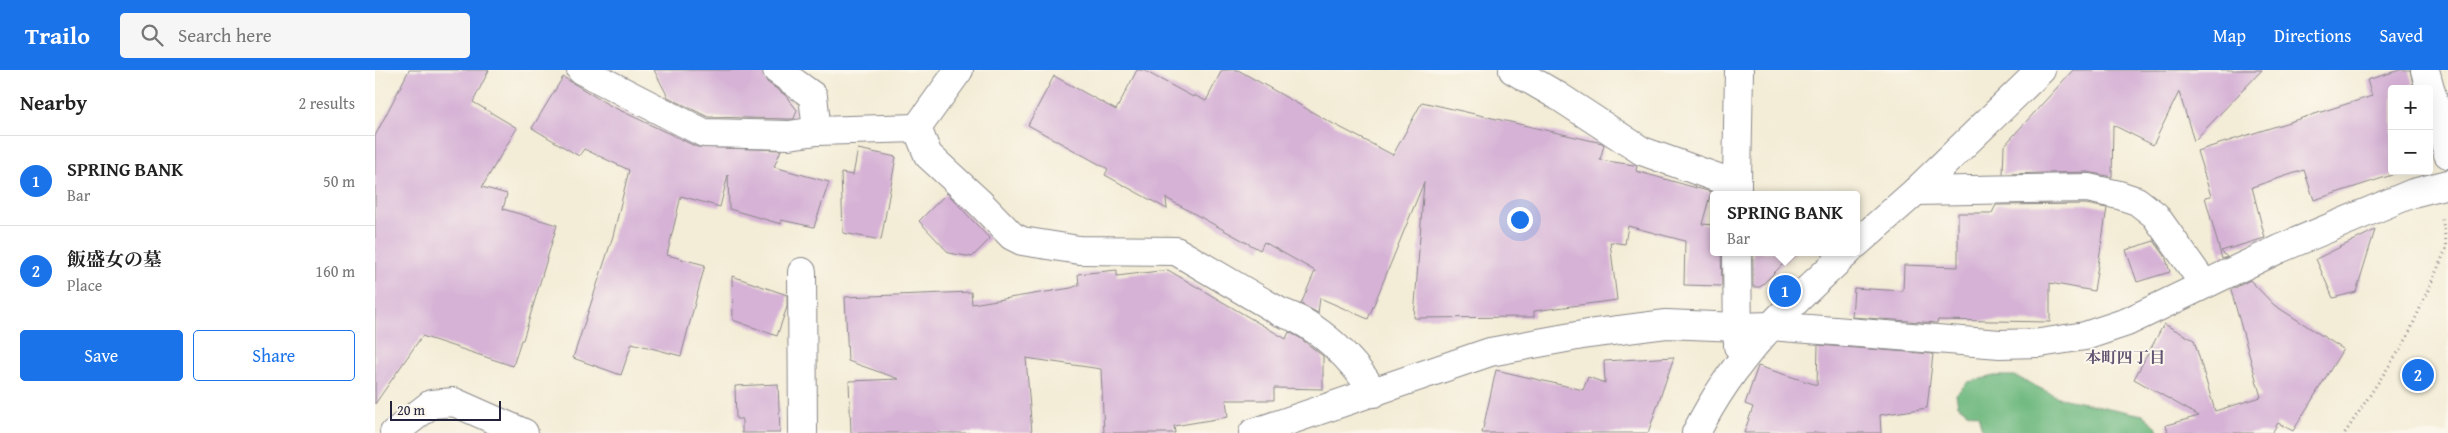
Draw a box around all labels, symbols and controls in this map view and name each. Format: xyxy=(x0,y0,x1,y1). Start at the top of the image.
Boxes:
search box xyxy=(120,13,470,58)
text: Trailo xyxy=(25,18,90,53)
icon: search xyxy=(138,21,166,49)
text: Search here xyxy=(178,21,272,49)
text: Map xyxy=(2213,22,2246,49)
text: Directions xyxy=(2274,22,2351,49)
text: Saved xyxy=(2379,22,2423,49)
map controls xyxy=(2388,85,2433,175)
button: + xyxy=(2388,85,2433,130)
text: Nearby xyxy=(20,87,87,118)
text: 2 results xyxy=(298,91,355,115)
button: − xyxy=(2388,130,2433,175)
text: SPRING BANK xyxy=(67,155,183,183)
text: 1 xyxy=(32,169,40,193)
text: 50 m xyxy=(323,169,355,193)
text: Bar xyxy=(67,183,90,207)
popup xyxy=(1710,191,1860,256)
text: SPRING BANK xyxy=(1727,198,1843,226)
your location xyxy=(1507,207,1533,233)
text: Bar xyxy=(1727,226,1750,250)
text: 飯盛女の墓 xyxy=(67,245,162,273)
text: 2 xyxy=(32,259,40,283)
text: 160 m xyxy=(315,259,355,283)
pin: 1 xyxy=(1769,272,1801,310)
text: Place xyxy=(67,273,102,297)
button: Save xyxy=(20,330,183,381)
button: Share xyxy=(193,330,355,381)
district label: 本町四丁目 xyxy=(2085,345,2165,369)
pin: 2 xyxy=(2402,356,2434,394)
scale bar xyxy=(390,398,501,421)
text: 20 m xyxy=(397,400,425,420)

